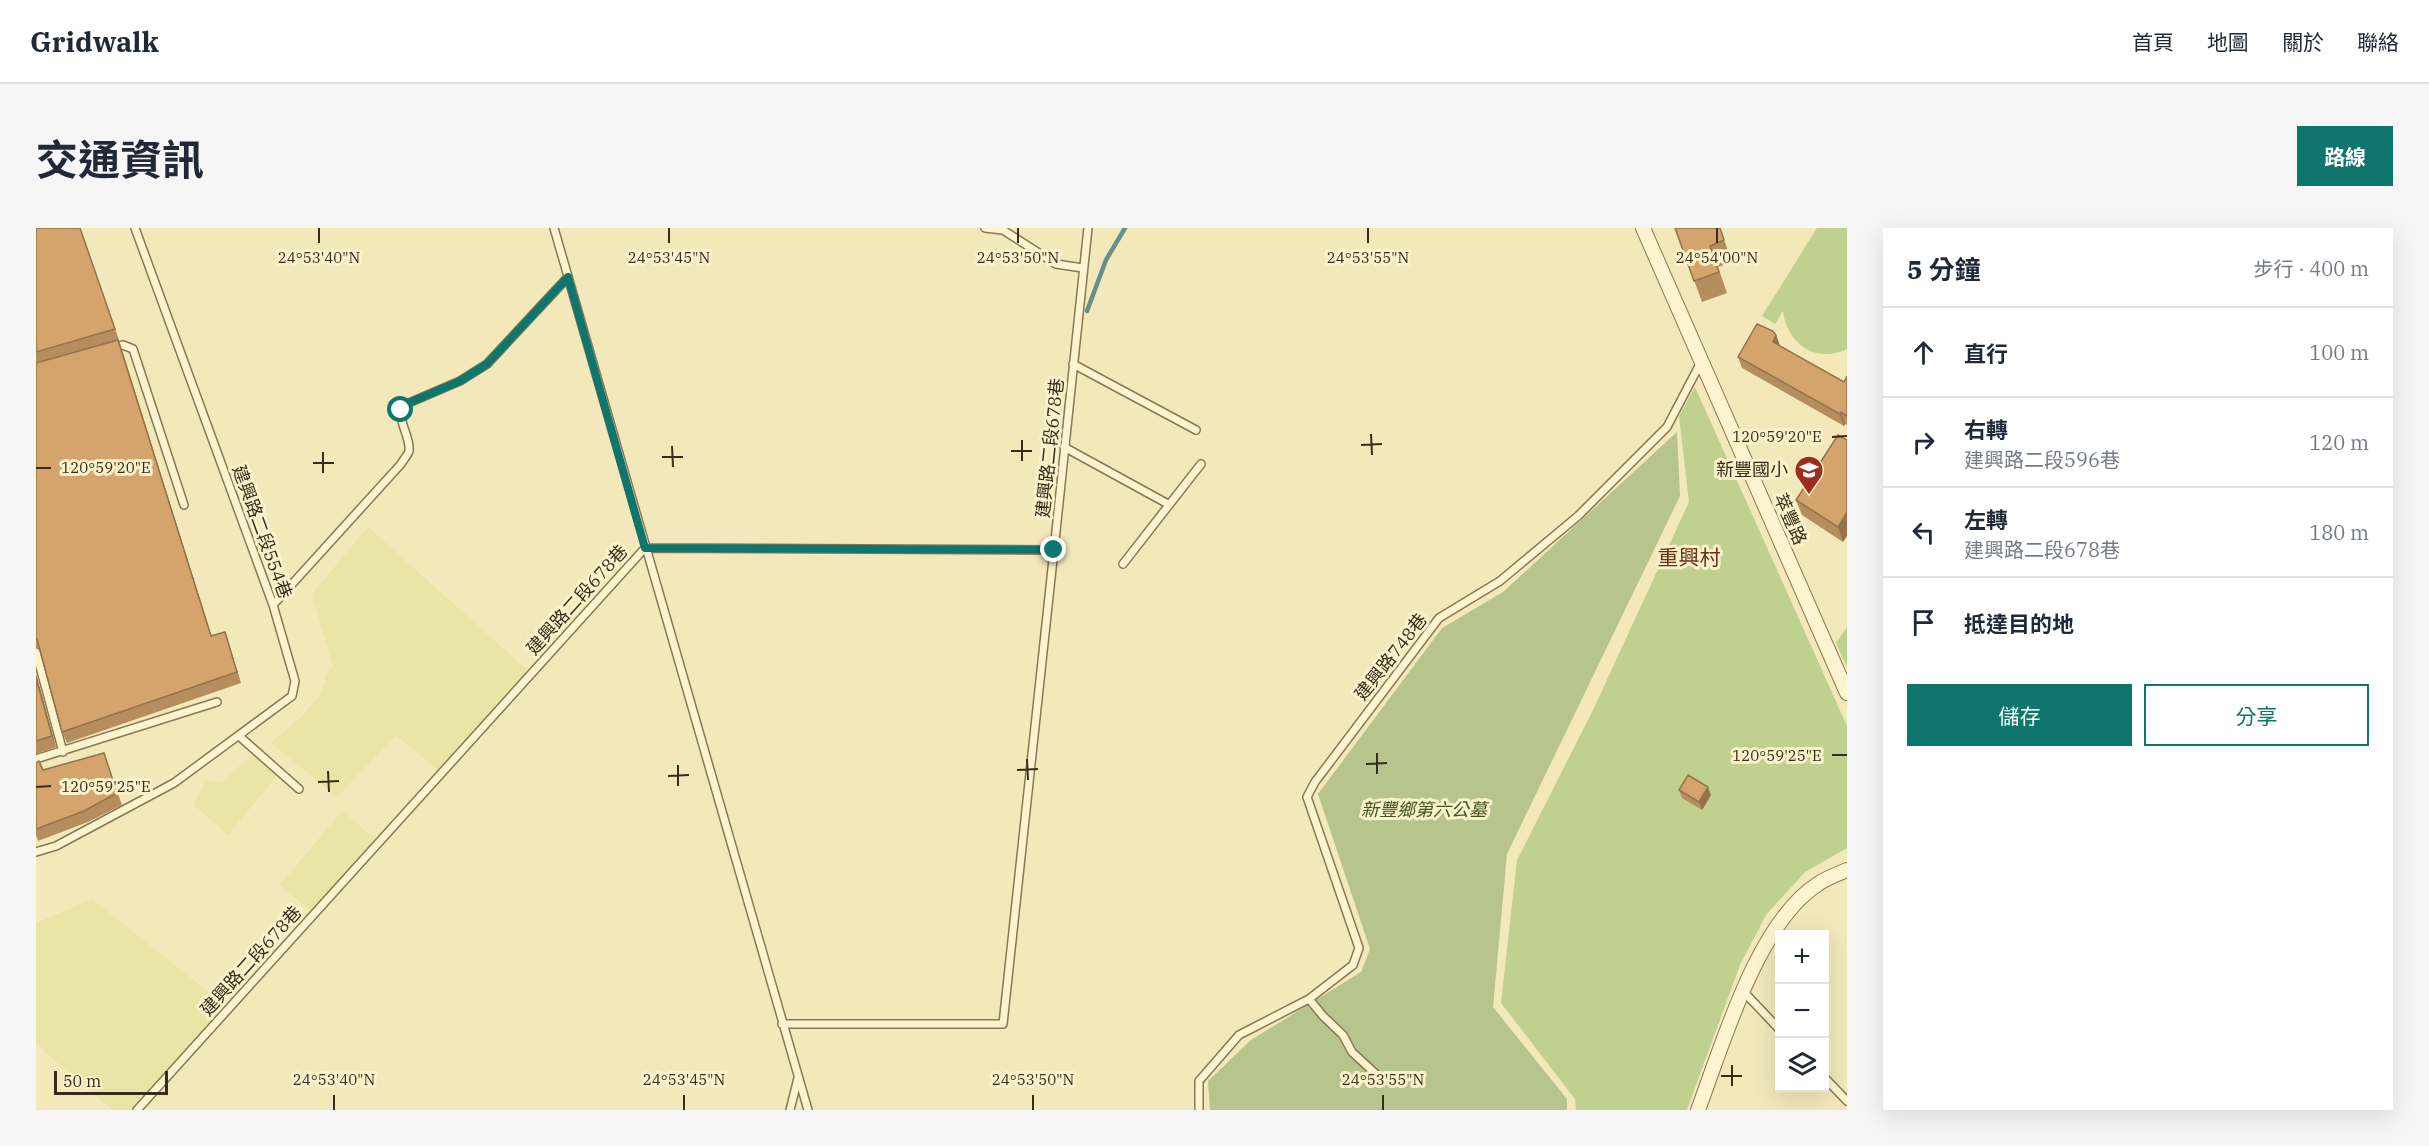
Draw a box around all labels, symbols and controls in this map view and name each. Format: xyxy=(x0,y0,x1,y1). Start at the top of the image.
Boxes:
text: Gridwalk xyxy=(30,23,159,60)
text: 首頁 xyxy=(2132,28,2174,56)
text: 地圖 xyxy=(2207,28,2249,56)
text: 關於 xyxy=(2282,28,2324,56)
text: 聯絡 xyxy=(2357,28,2399,56)
button: 路線 xyxy=(2297,126,2393,186)
text: 交通資訊 xyxy=(36,132,204,187)
text: 24°53'40"N xyxy=(278,248,360,267)
text: 24°53'45"N xyxy=(628,248,710,267)
text: 24°53'50"N xyxy=(977,248,1059,267)
text: 24°53'55"N xyxy=(1327,248,1409,267)
text: 24°54'00"N xyxy=(1676,248,1758,267)
text: 5 分鐘 xyxy=(1907,252,1981,286)
text: 步行 · 400 m xyxy=(2254,255,2369,282)
icon: ahead xyxy=(1907,336,1940,369)
text: 直行 xyxy=(1964,339,2008,368)
text: 100 m xyxy=(2309,339,2369,366)
street label: 建興路二段678巷 xyxy=(1031,377,1068,519)
route start xyxy=(387,396,413,422)
text: 右轉 xyxy=(1964,415,2008,444)
icon: right xyxy=(1907,426,1940,459)
text: 120°59'20"E xyxy=(1732,427,1822,446)
text: 120 m xyxy=(2309,429,2369,456)
text: 建興路二段596巷 xyxy=(1964,446,2120,473)
school or university icon: 新豐國小 xyxy=(1793,454,1825,496)
text: 120°59'20"E xyxy=(61,458,151,477)
place label: 新豐國小 xyxy=(1716,458,1788,481)
street label: 建興路二段554巷 xyxy=(228,462,297,602)
street label: 萃豐路 xyxy=(1769,489,1812,548)
text: 左轉 xyxy=(1964,505,2008,534)
icon: left xyxy=(1907,516,1940,549)
text: 180 m xyxy=(2309,519,2369,546)
route end xyxy=(1040,536,1066,562)
text: 建興路二段678巷 xyxy=(1964,536,2120,563)
street label: 建興路二段678巷 xyxy=(521,540,632,660)
district label: 重興村 xyxy=(1658,543,1721,571)
icon: arrive xyxy=(1907,606,1940,639)
street label: 建興路748巷 xyxy=(1349,608,1432,705)
text: 抵達目的地 xyxy=(1964,609,2074,638)
button: 儲存 xyxy=(1907,684,2132,746)
button: 分享 xyxy=(2144,684,2369,746)
text: 120°59'25"E xyxy=(1732,746,1822,765)
text: 120°59'25"E xyxy=(61,777,151,796)
park label: 新豐鄉第六公墓 xyxy=(1361,798,1490,821)
street label: 建興路二段678巷 xyxy=(195,901,306,1021)
map controls xyxy=(1775,930,1829,1092)
button: + xyxy=(1775,930,1829,984)
button: − xyxy=(1775,984,1829,1038)
button: layers xyxy=(1775,1038,1829,1092)
scale bar xyxy=(54,1068,168,1096)
text: 24°53'40"N xyxy=(293,1070,375,1089)
text: 24°53'45"N xyxy=(643,1070,725,1089)
text: 24°53'50"N xyxy=(992,1070,1074,1089)
text: 24°53'55"N xyxy=(1342,1070,1424,1089)
text: 50 m xyxy=(63,1071,101,1091)

